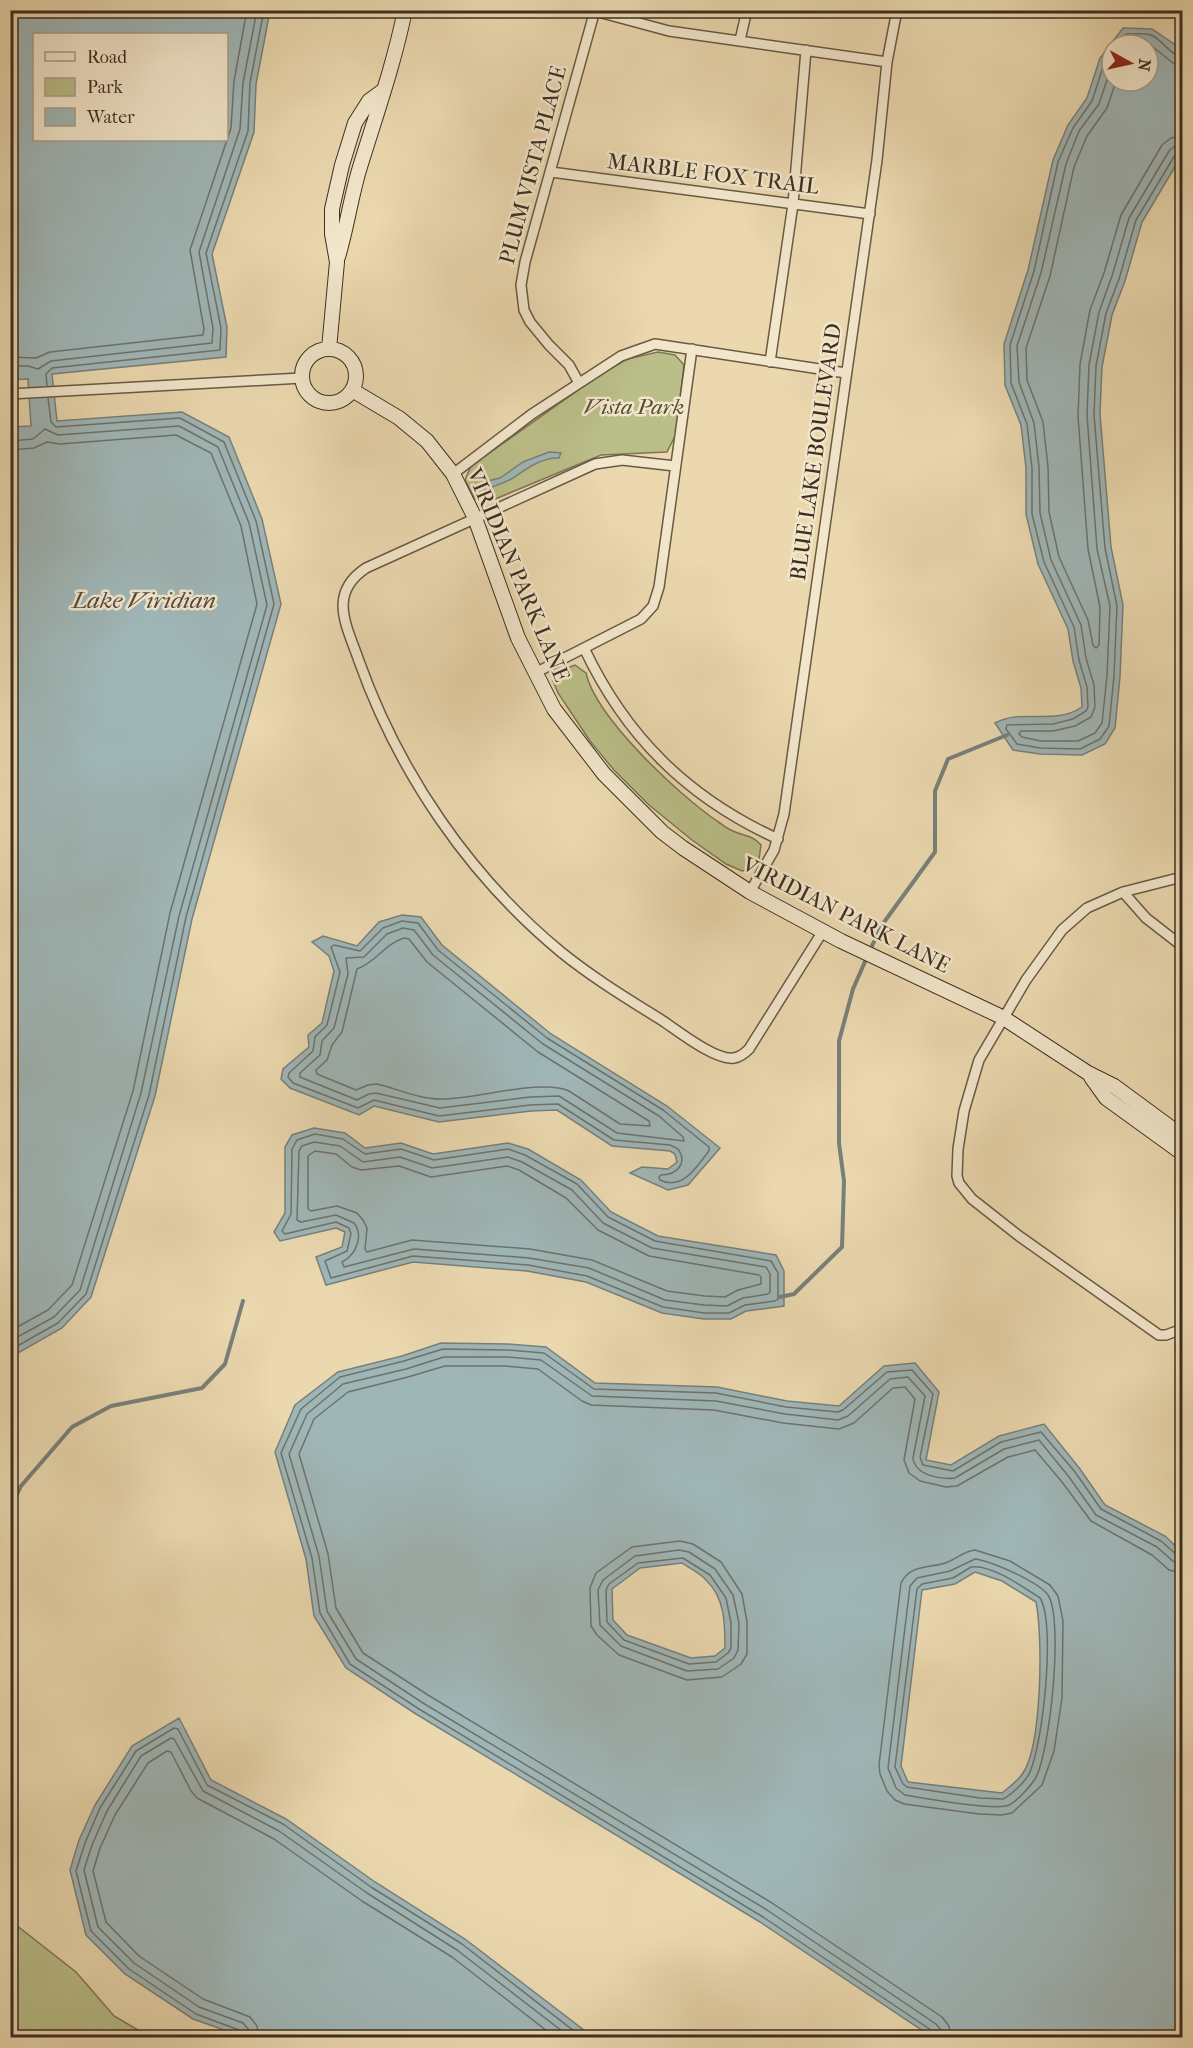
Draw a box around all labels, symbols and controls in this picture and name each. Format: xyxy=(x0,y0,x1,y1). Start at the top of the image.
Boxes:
legend xyxy=(33,33,228,141)
north arrow xyxy=(1100,33,1160,93)
text: Road xyxy=(87,47,127,68)
text: N xyxy=(1134,58,1155,73)
street label: PLUM VISTA PLACE xyxy=(494,63,572,267)
text: Park xyxy=(87,77,124,98)
text: Water xyxy=(86,107,135,128)
street label: MARBLE FOX TRAIL xyxy=(606,148,821,200)
street label: BLUE LAKE BOULEVARD xyxy=(785,322,847,582)
park label: Vista Park xyxy=(584,394,684,420)
street label: VIRIDIAN PARK LANE xyxy=(461,463,575,686)
water label: Lake Viridian xyxy=(70,586,216,614)
street label: VIRIDIAN PARK LANE xyxy=(737,851,954,979)

